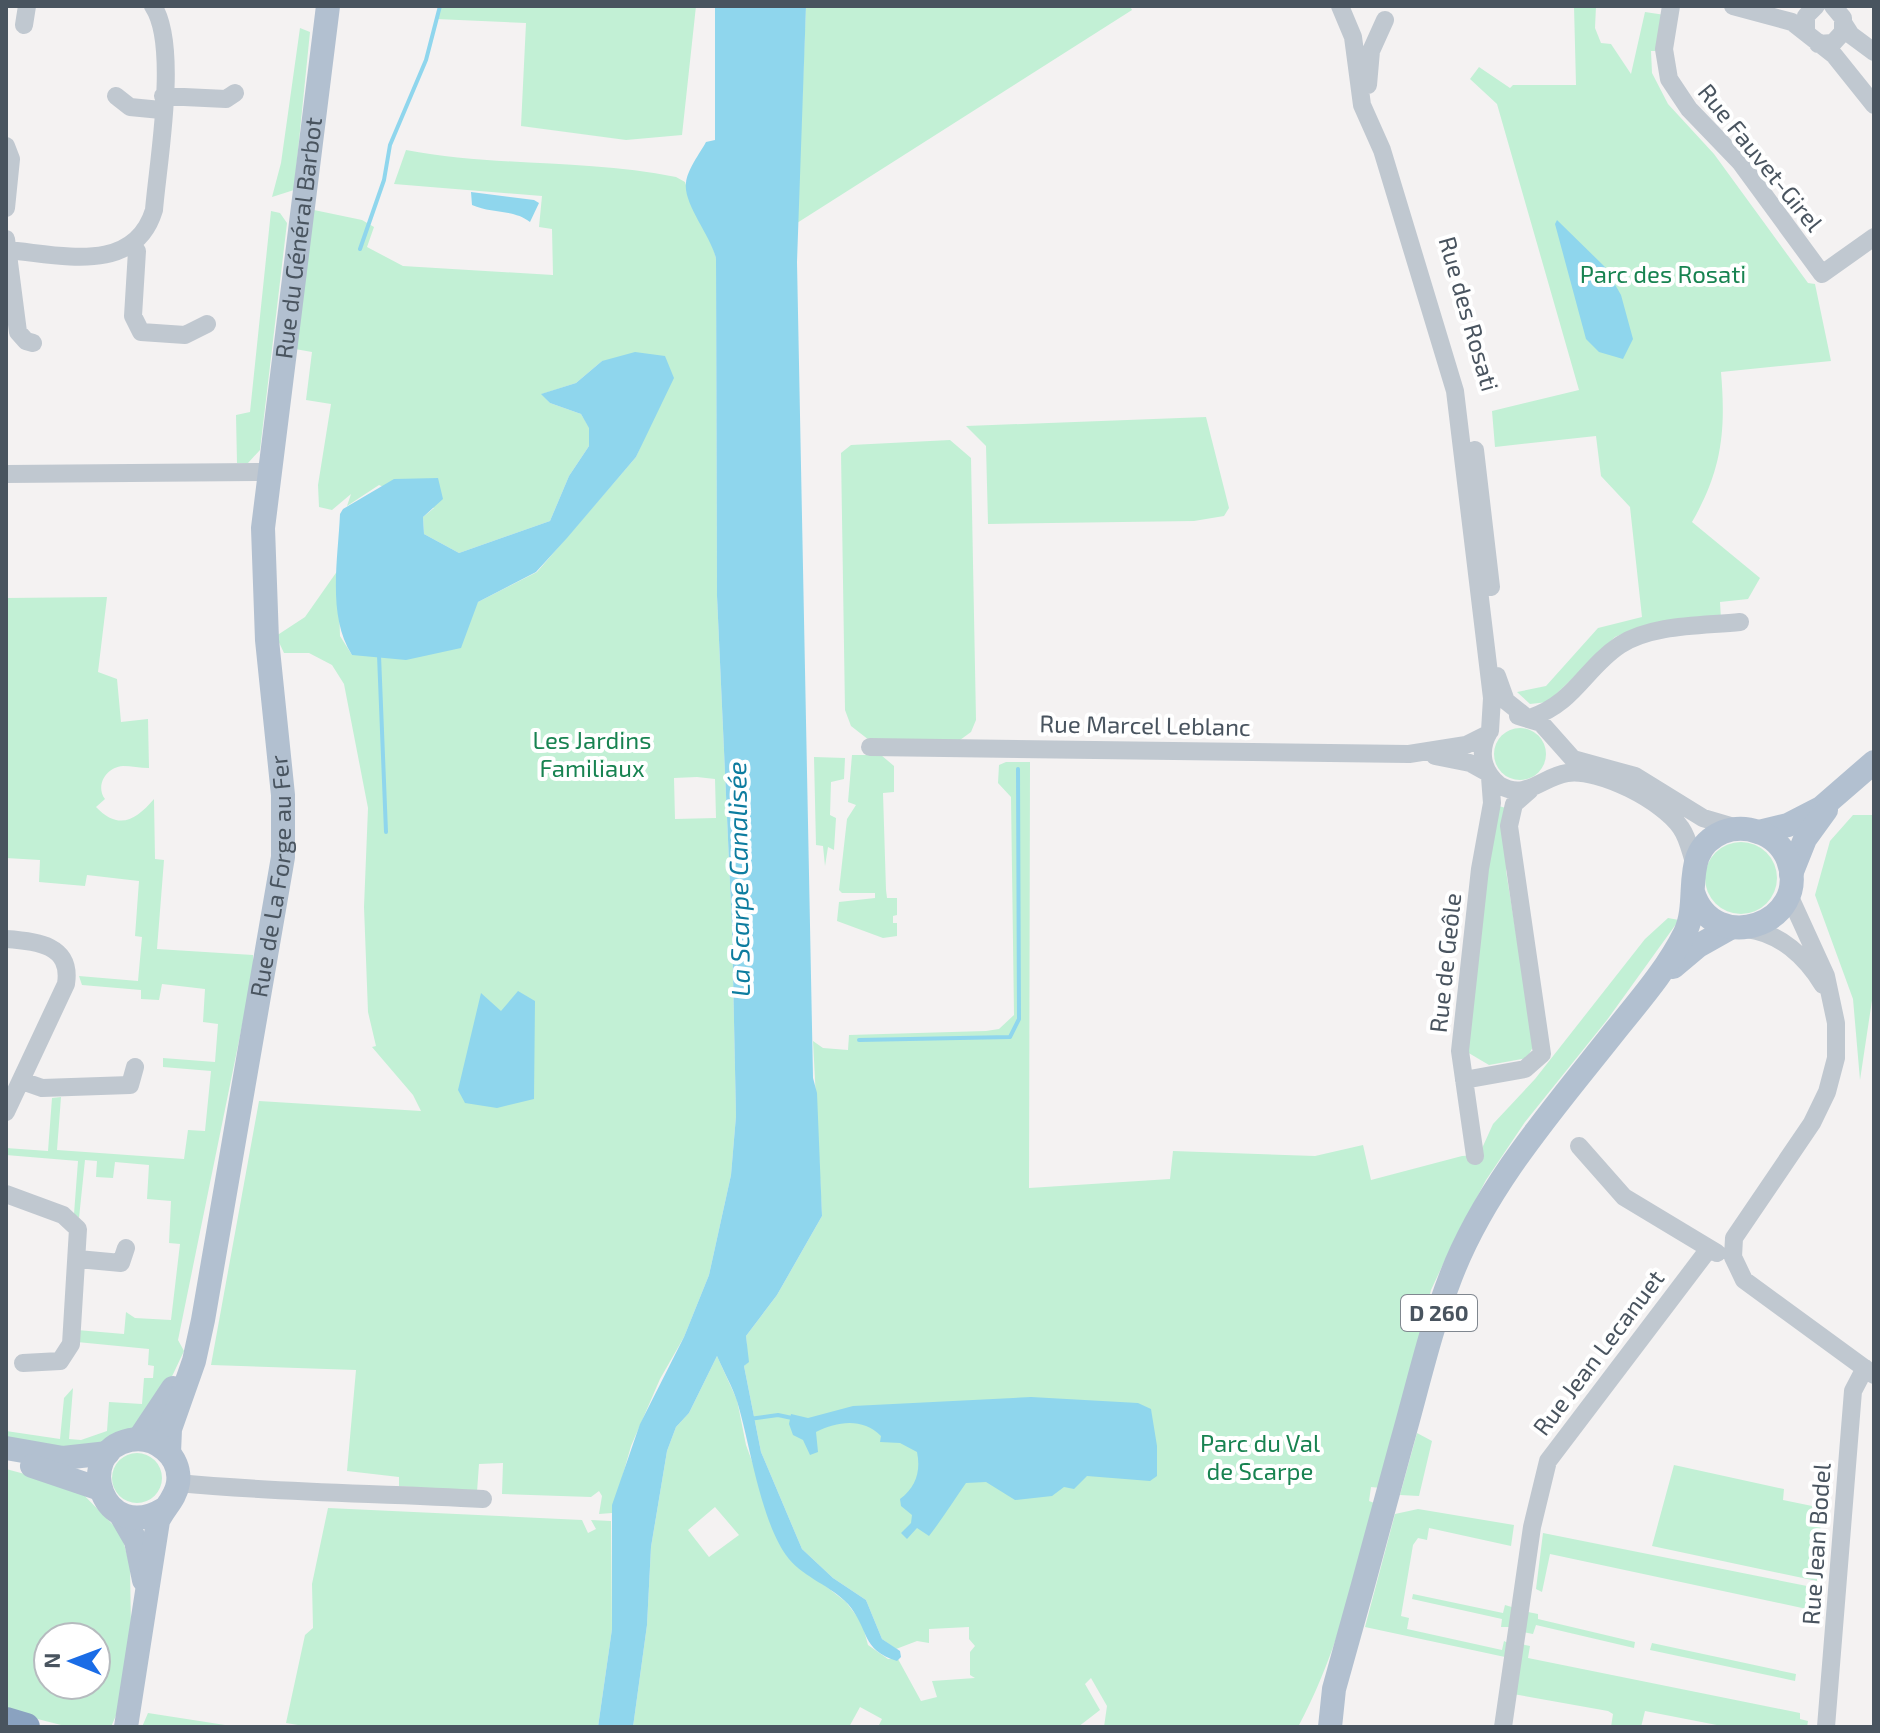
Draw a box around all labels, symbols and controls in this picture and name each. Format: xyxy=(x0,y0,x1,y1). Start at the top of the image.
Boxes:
street label: Rue Fauvet-Girel xyxy=(1693,77,1830,237)
street label: Rue du Général Barbot xyxy=(268,115,327,360)
street label: Rue des Rosati xyxy=(1433,233,1505,394)
park label: Parc des Rosati xyxy=(1580,259,1746,288)
street label: Rue Marcel Leblanc xyxy=(1039,708,1251,741)
park label: Les Jardins Familiaux xyxy=(533,725,651,782)
street label: Rue de La Forge au Fer xyxy=(243,753,296,999)
water label: La Scarpe Canalisée xyxy=(720,761,755,997)
street label: Rue de Geôle xyxy=(1423,892,1466,1034)
street label: Rue Jean Lecanuet xyxy=(1526,1264,1669,1441)
road number: D 260 xyxy=(1401,1295,1477,1331)
park label: Parc du Val de Scarpe xyxy=(1200,1428,1320,1485)
street label: Rue Jean Bodel xyxy=(1795,1462,1836,1626)
north arrow xyxy=(32,1621,112,1701)
text: N xyxy=(38,1652,64,1669)

